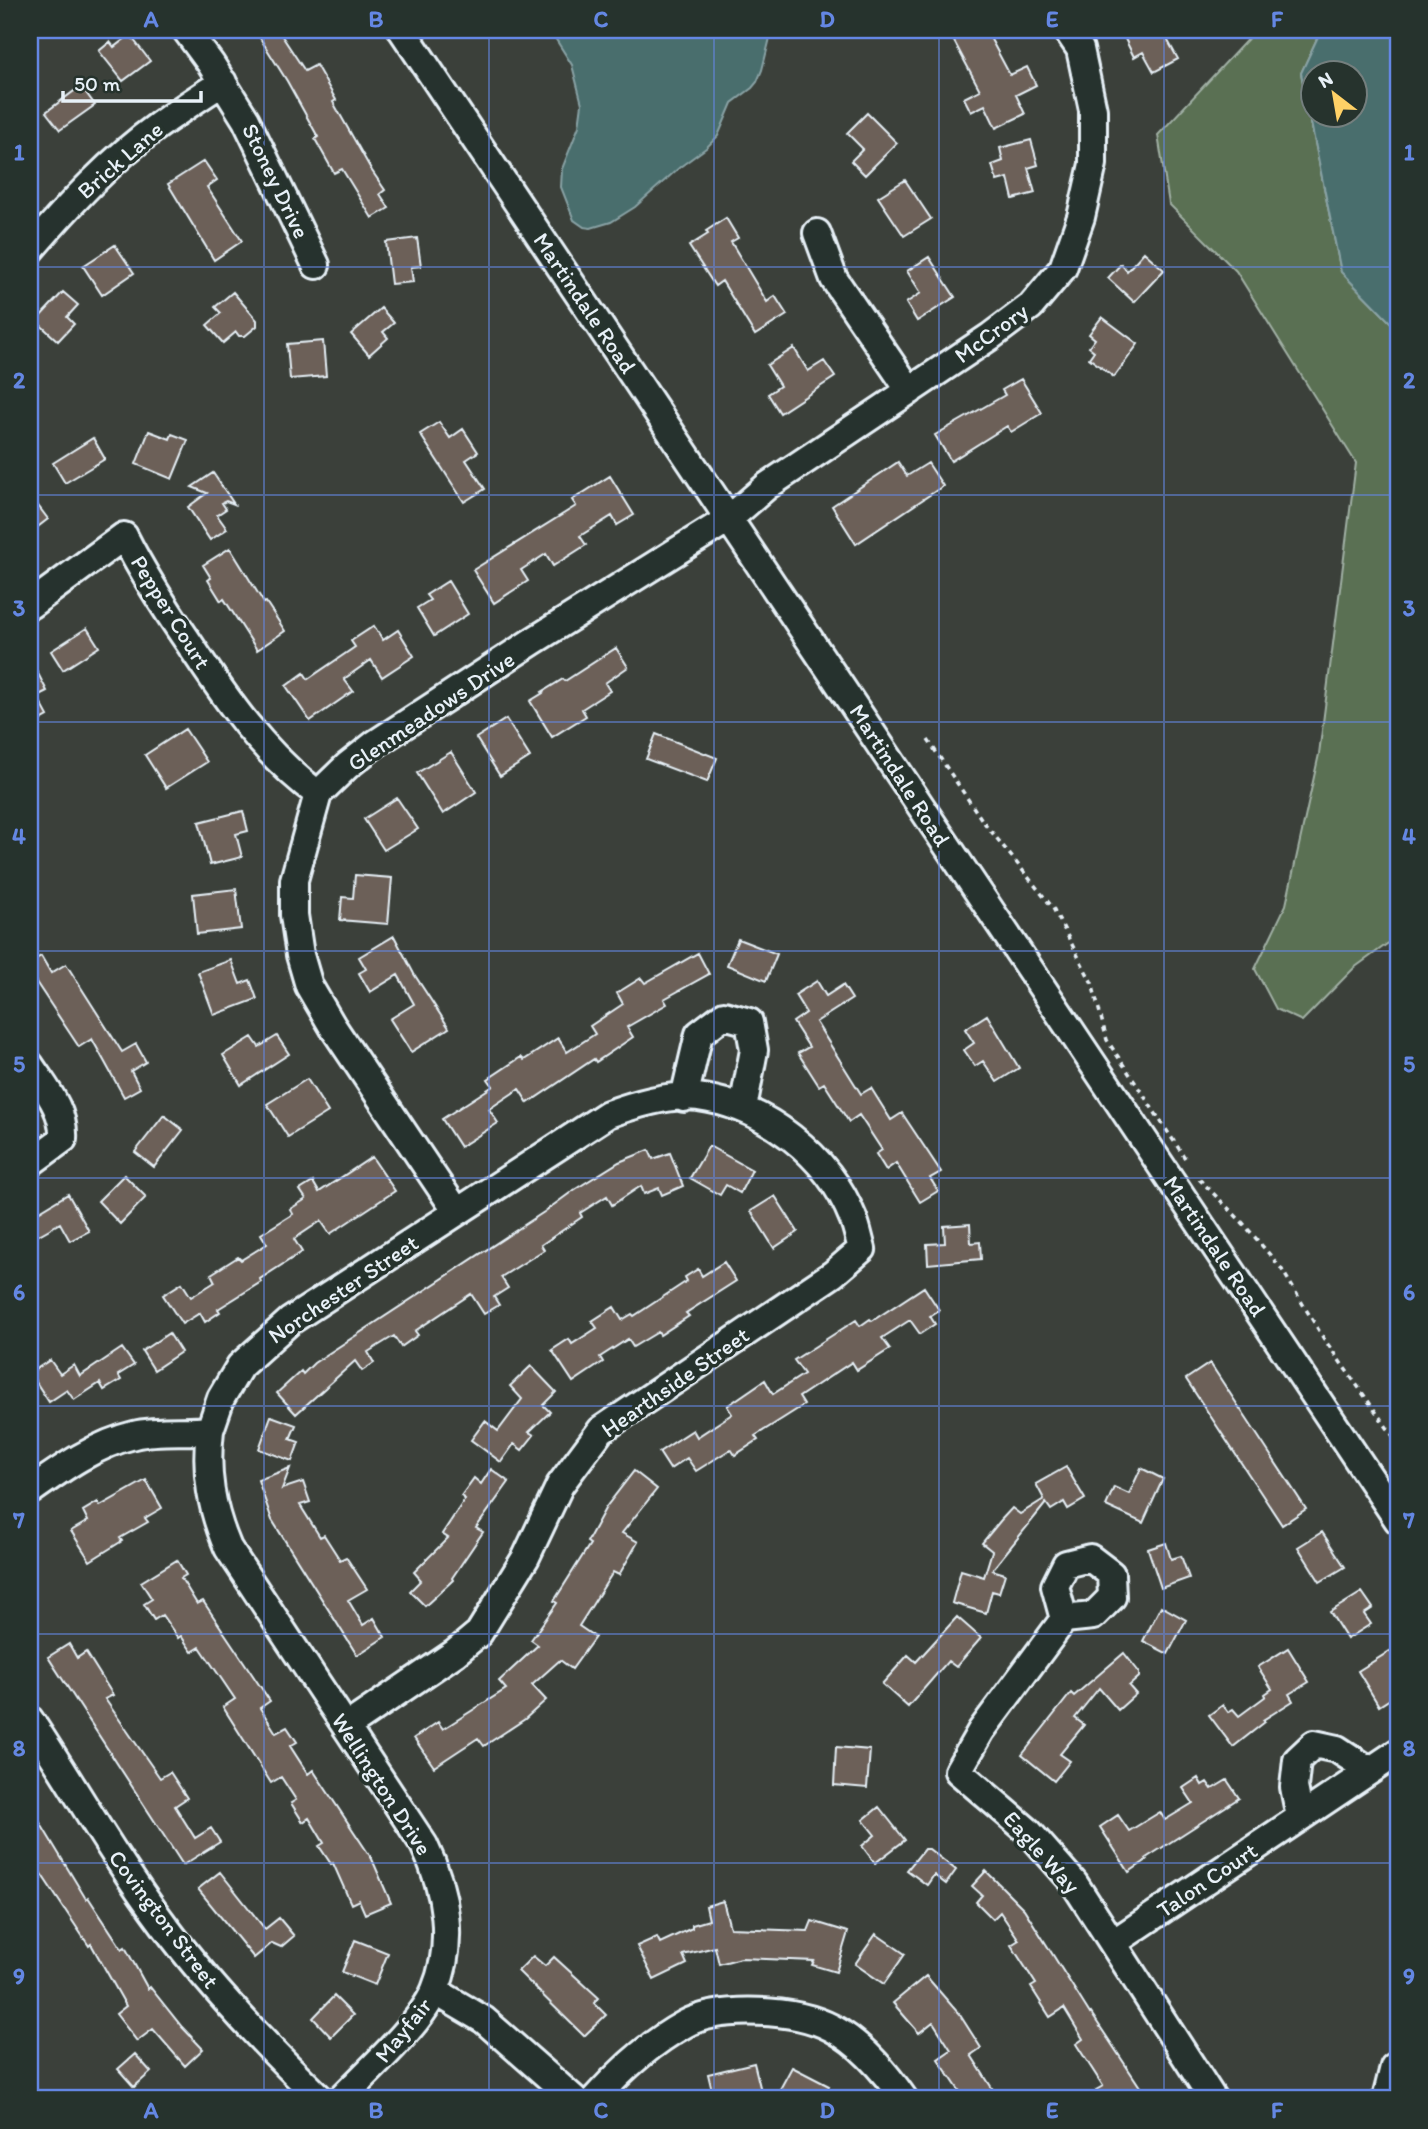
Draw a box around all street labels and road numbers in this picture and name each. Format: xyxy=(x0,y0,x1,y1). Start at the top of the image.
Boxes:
street label: Brick Lane xyxy=(71,115,169,205)
street label: Stoney Drive xyxy=(236,119,316,243)
street label: Martindale Road xyxy=(528,227,643,379)
street label: McCrory xyxy=(949,297,1033,369)
street label: Pepper Court xyxy=(125,550,217,674)
street label: Glenmeadows Drive xyxy=(342,645,520,777)
street label: Martindale Road xyxy=(844,699,957,852)
street label: Martindale Road xyxy=(1158,1170,1273,1322)
street label: Norchester Street xyxy=(263,1228,424,1350)
street label: Hearthside Street xyxy=(596,1320,755,1443)
street label: Wellington Drive xyxy=(326,1708,438,1860)
street label: Eagle Way xyxy=(998,1805,1086,1899)
street label: Talon Court xyxy=(1151,1836,1263,1924)
street label: Covington Street xyxy=(103,1844,225,1994)
street label: Mayfair xyxy=(368,1992,438,2068)

